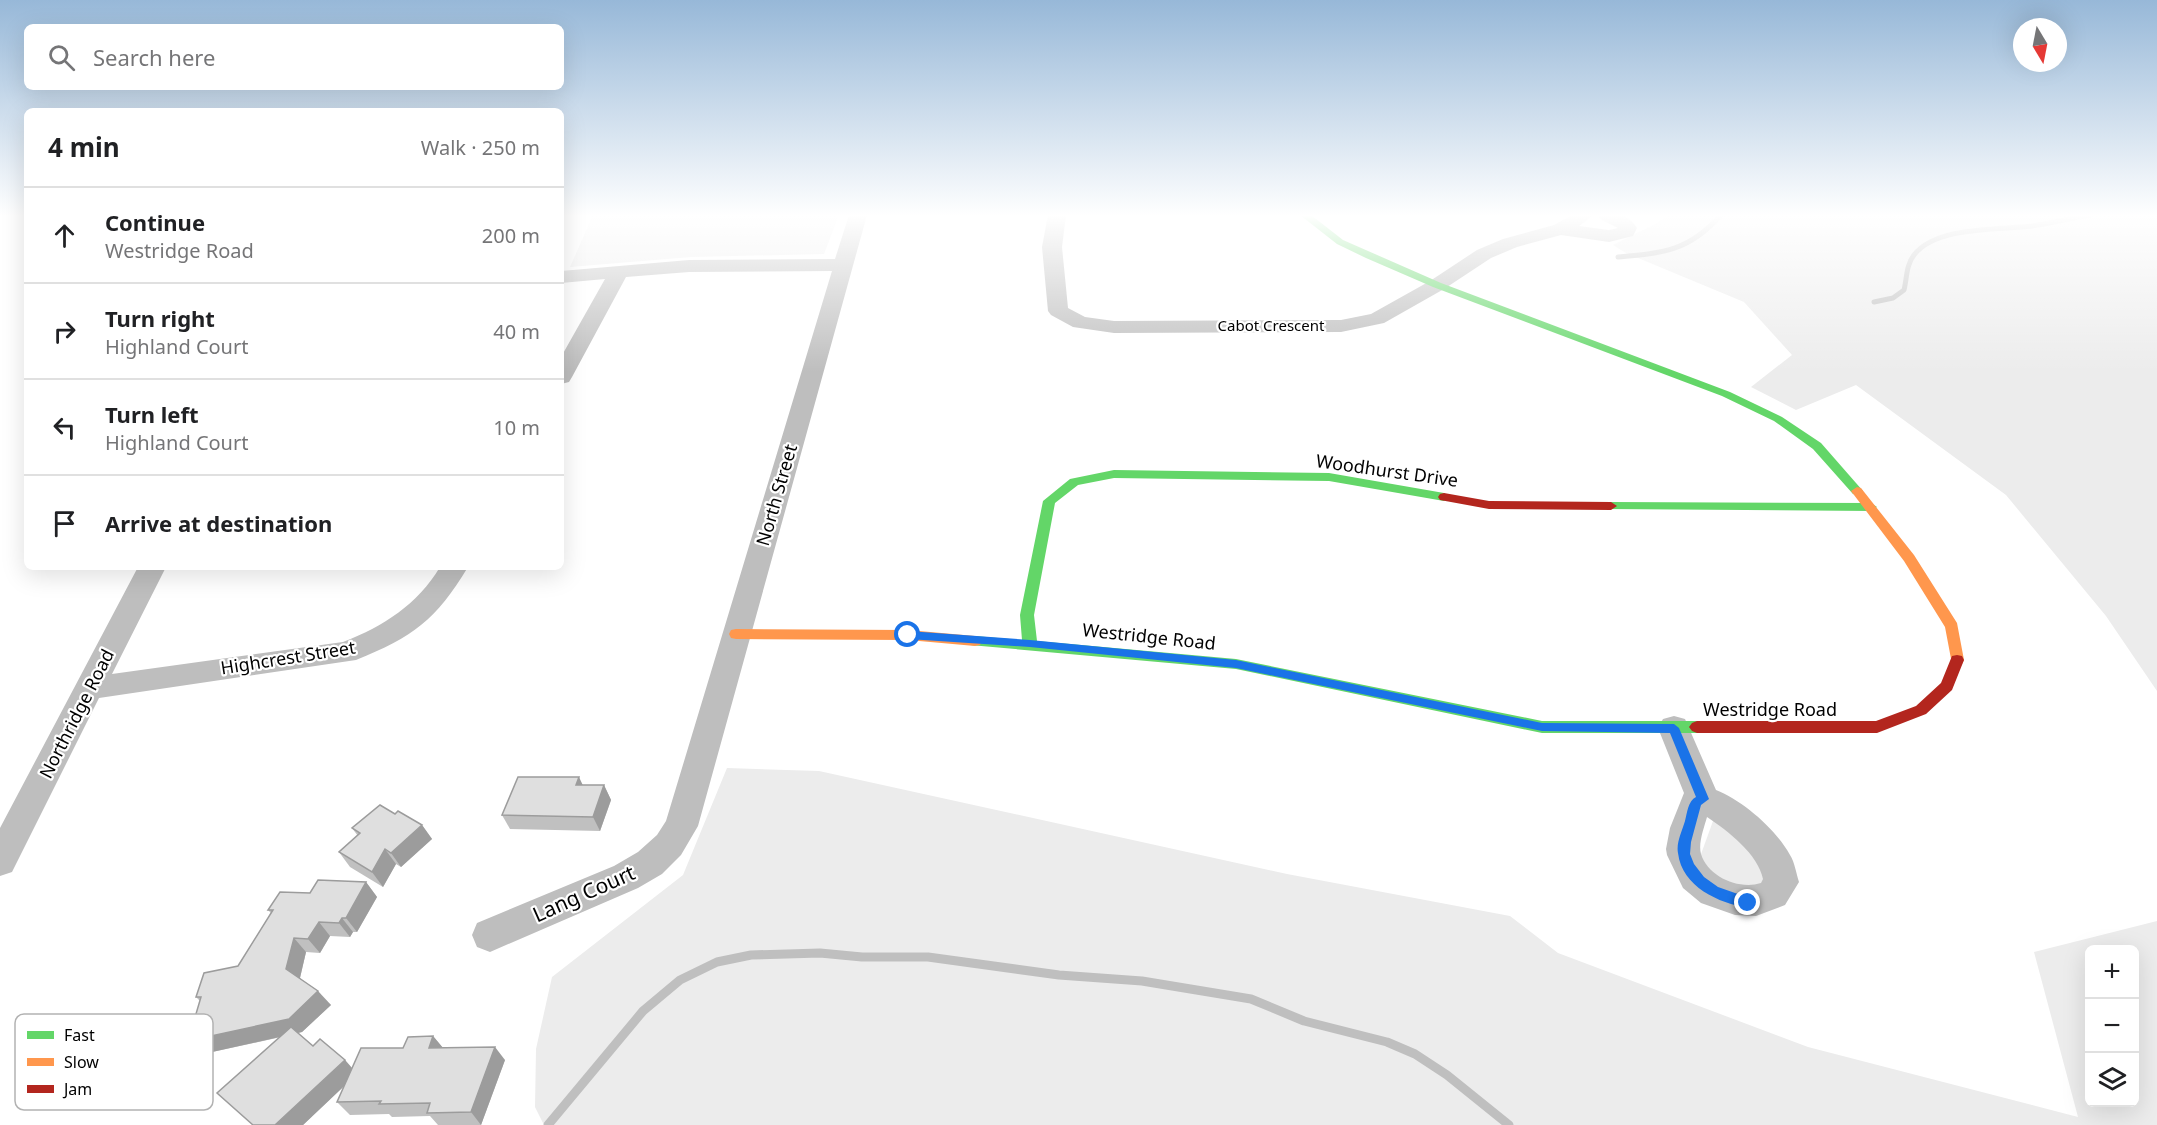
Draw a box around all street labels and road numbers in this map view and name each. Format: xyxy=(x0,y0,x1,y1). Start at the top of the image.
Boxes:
street label: Cabot Crescent xyxy=(1218,315,1325,335)
street label: North Street xyxy=(750,441,802,548)
street label: Woodhurst Drive xyxy=(1315,448,1460,492)
street label: Westridge Road xyxy=(1081,617,1217,655)
street label: Highcrest Street xyxy=(219,634,357,680)
street label: Northridge Road xyxy=(33,645,119,782)
street label: Westridge Road xyxy=(1703,697,1837,721)
street label: Lang Court xyxy=(528,858,640,928)

